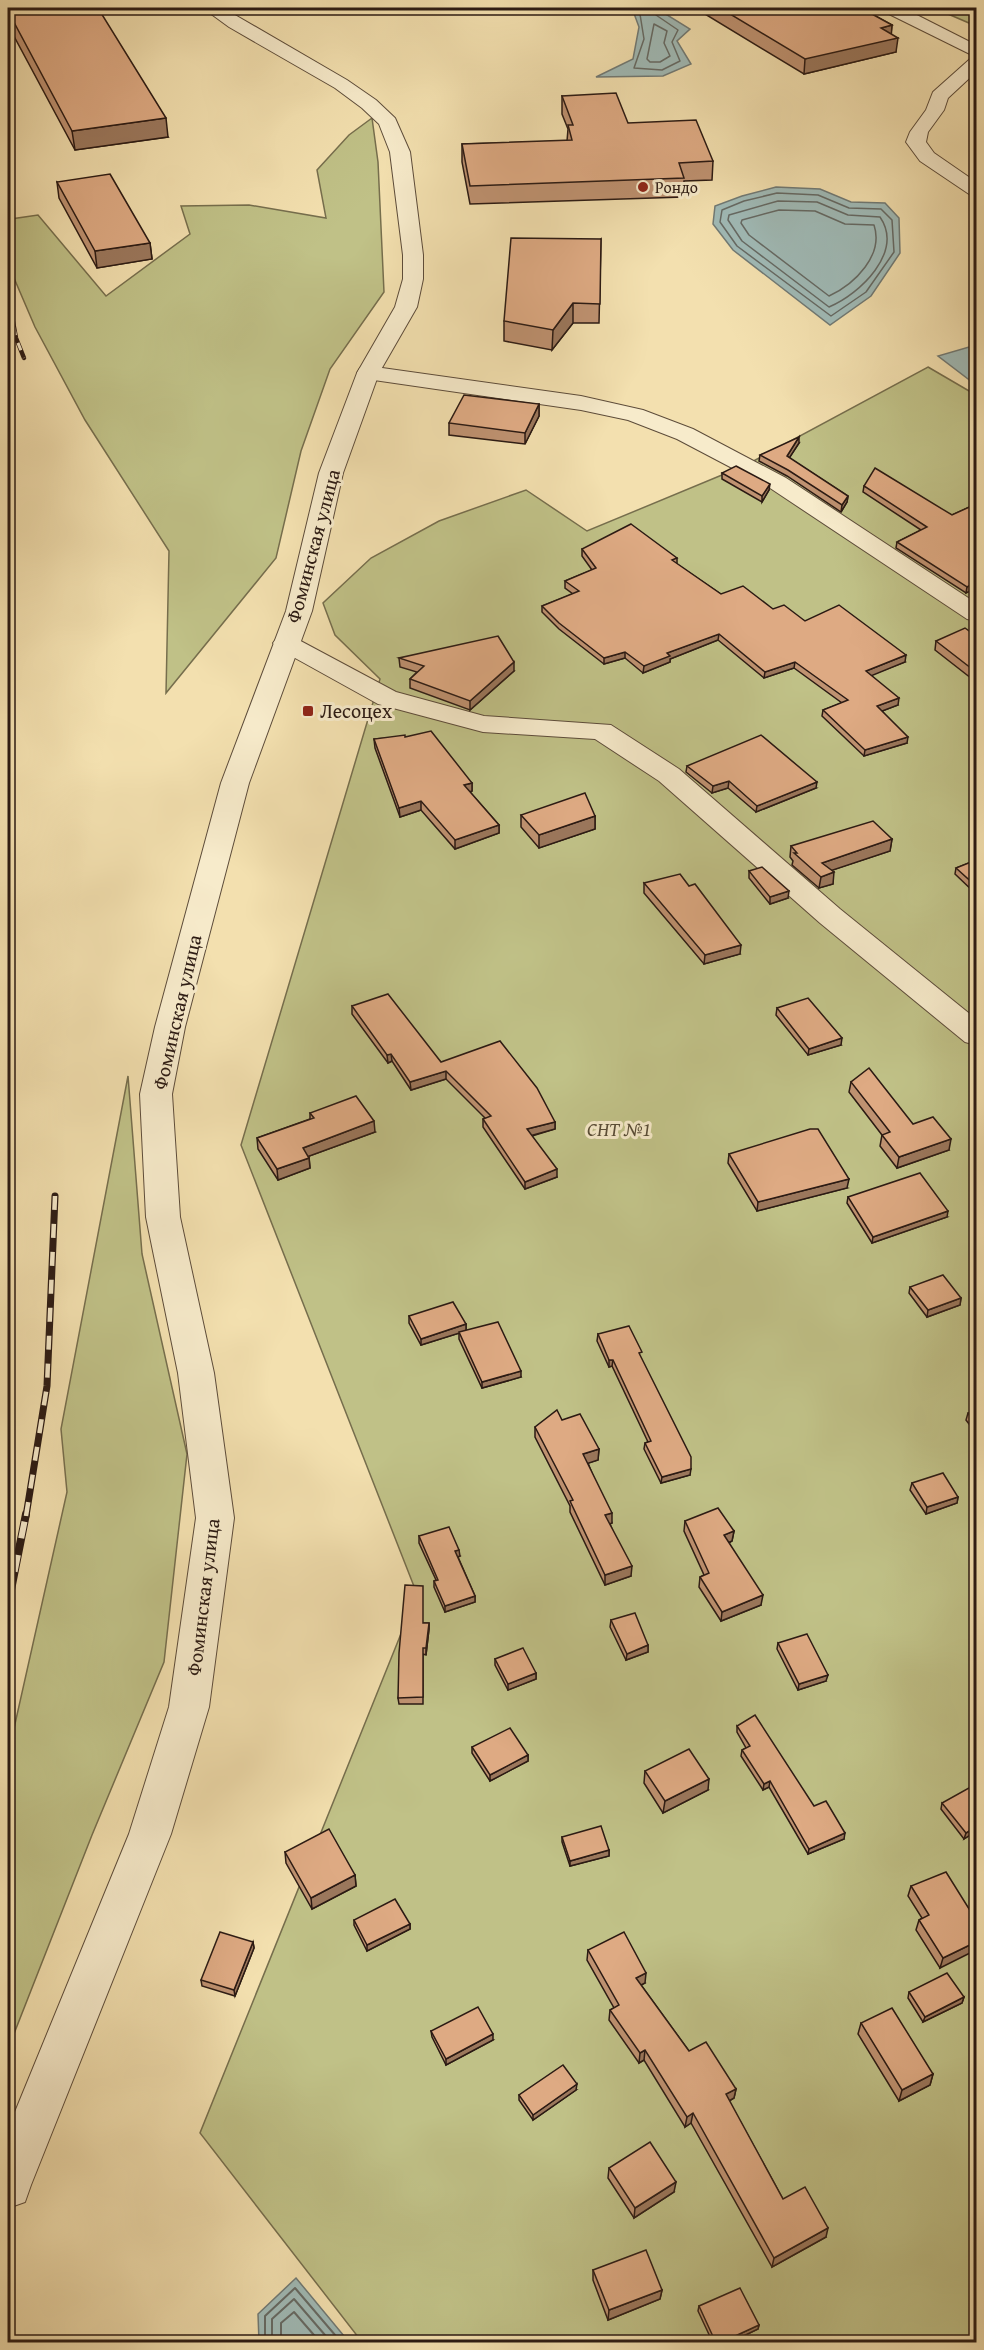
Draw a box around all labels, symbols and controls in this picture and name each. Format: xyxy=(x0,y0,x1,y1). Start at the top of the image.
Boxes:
place label: Рондо xyxy=(655,175,698,199)
marker: Рондо xyxy=(636,180,650,194)
street label: Фоминская улица xyxy=(278,465,347,626)
place label: Лесоцех xyxy=(320,696,393,725)
marker: Лесоцех xyxy=(301,704,315,718)
street label: Фоминская улица xyxy=(145,931,209,1092)
park label: СНТ №1 xyxy=(587,1114,651,1143)
street label: Фоминская улица xyxy=(178,1516,227,1677)

